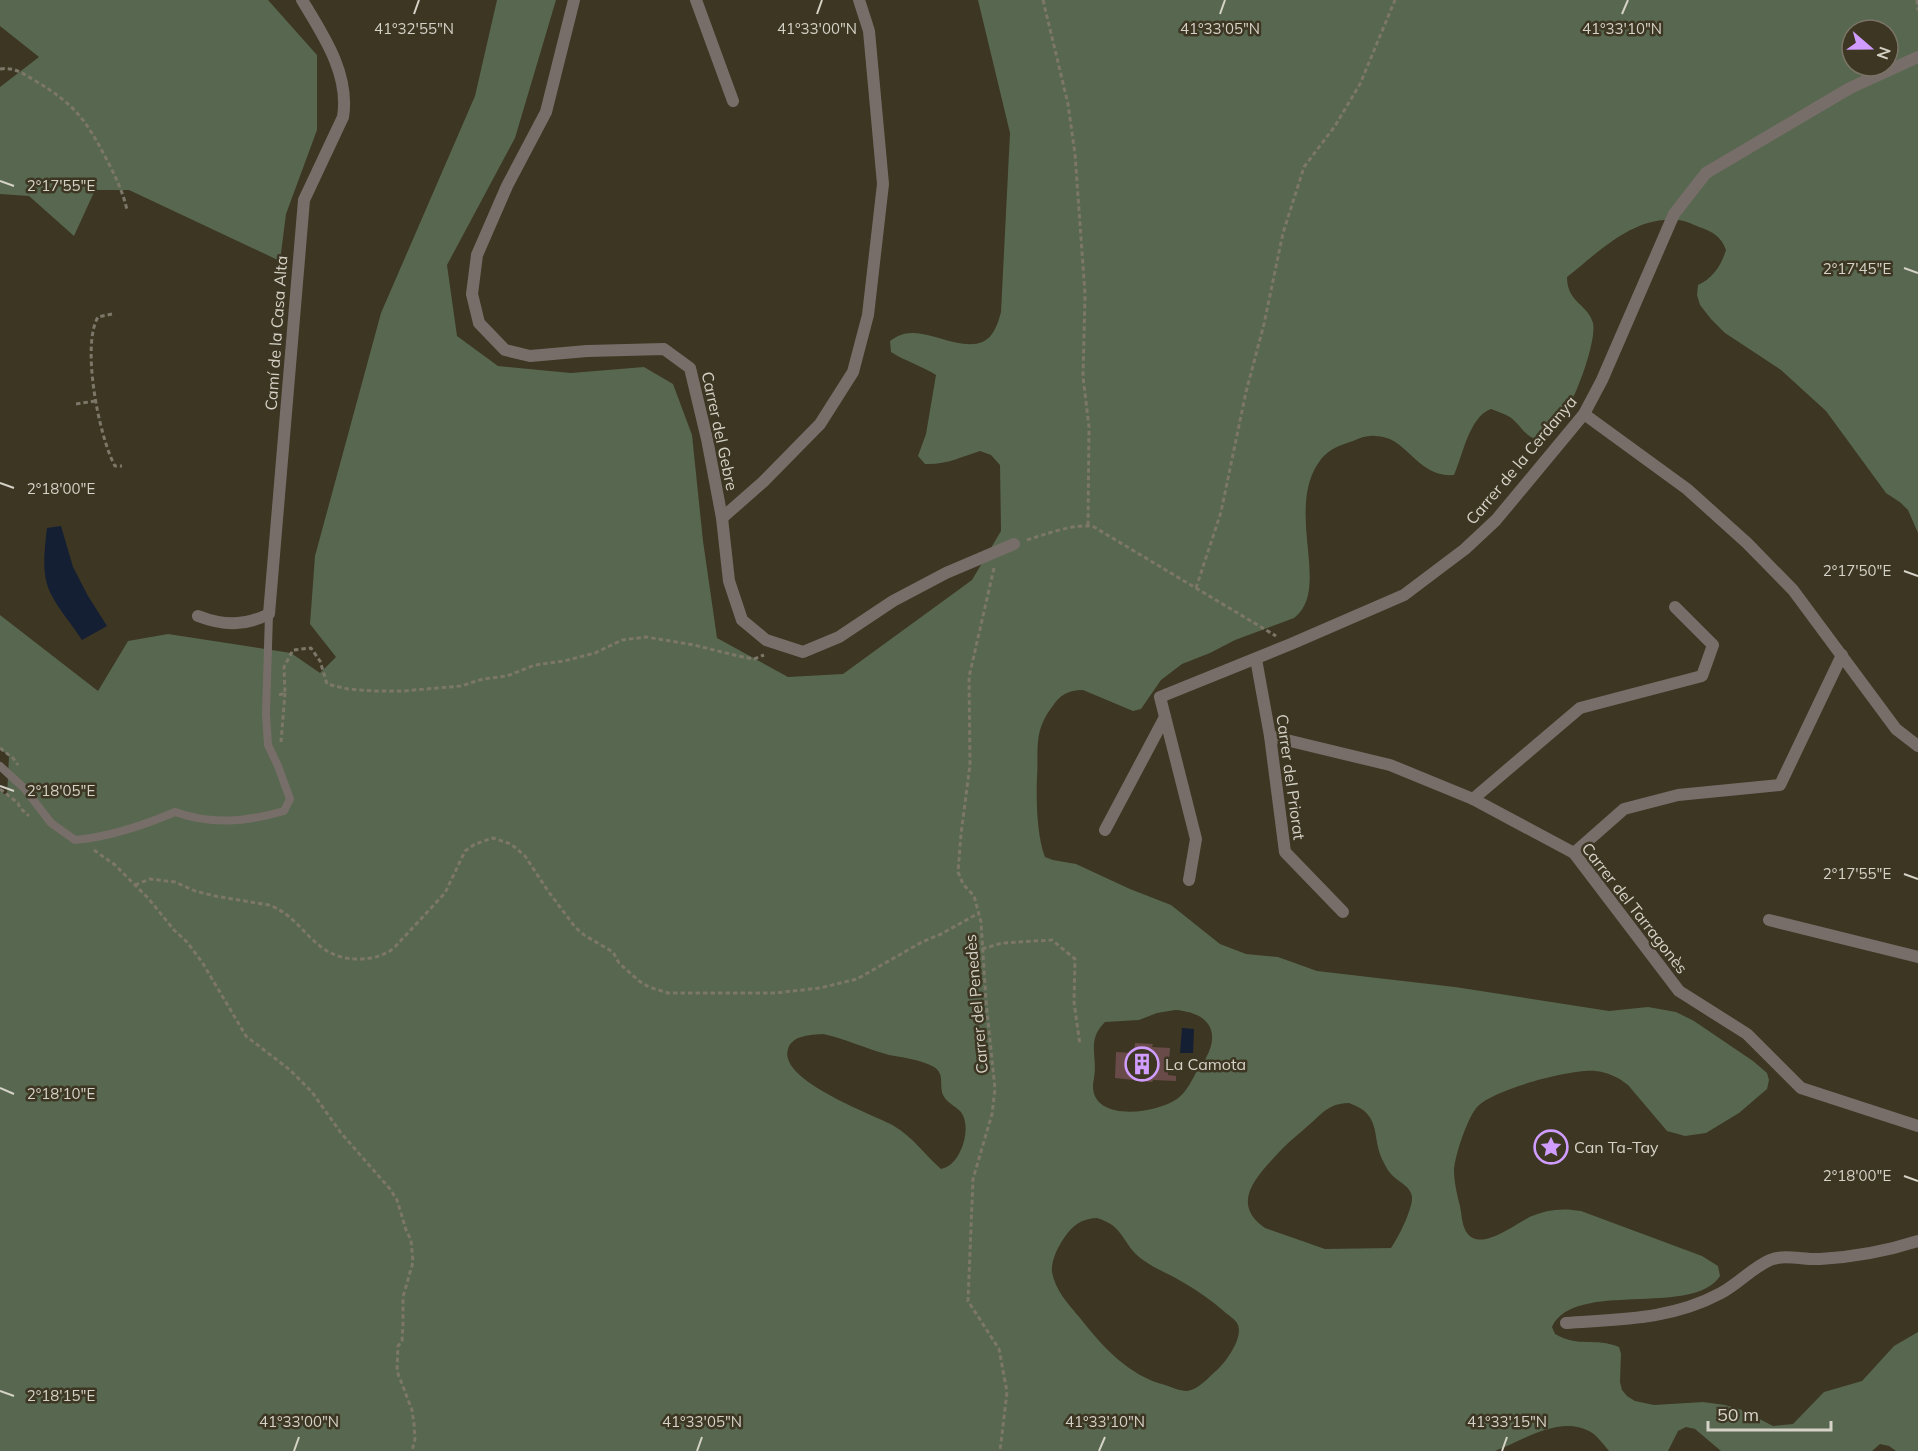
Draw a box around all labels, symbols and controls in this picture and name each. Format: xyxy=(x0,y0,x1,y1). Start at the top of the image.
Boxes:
north arrow xyxy=(1840,18,1900,78)
text: 41°32'55"N xyxy=(374,19,454,38)
text: 41°33'00"N xyxy=(777,19,857,38)
text: 41°33'05"N xyxy=(1180,19,1260,38)
text: 41°33'10"N xyxy=(1582,19,1662,38)
text: N xyxy=(1873,44,1896,62)
text: 2°17'55"E xyxy=(27,176,95,195)
street label: Camí de la Casa Alta xyxy=(261,255,291,411)
text: 2°17'45"E xyxy=(1823,259,1891,278)
street label: Carrer del Gebre xyxy=(698,370,742,492)
street label: Carrer de la Cerdanya xyxy=(1461,392,1581,528)
text: 2°18'00"E xyxy=(27,479,95,498)
text: 2°17'50"E xyxy=(1823,561,1891,580)
street label: Carrer del Priorat xyxy=(1272,713,1310,842)
text: 2°18'05"E xyxy=(27,781,95,800)
street label: Carrer del Tarragonès xyxy=(1578,839,1692,978)
text: 2°17'55"E xyxy=(1823,864,1891,883)
street label: Carrer del Penedès xyxy=(960,933,992,1075)
building icon: La Camota xyxy=(1124,1046,1160,1082)
place label: La Camota xyxy=(1165,1054,1246,1074)
text: 2°18'10"E xyxy=(27,1084,95,1103)
place icon: Can Ta-Tay xyxy=(1533,1129,1569,1165)
place label: Can Ta-Tay xyxy=(1574,1137,1659,1157)
text: 2°18'00"E xyxy=(1823,1166,1891,1185)
text: 2°18'15"E xyxy=(27,1386,95,1405)
scale bar xyxy=(1708,1394,1831,1432)
text: 50 m xyxy=(1717,1403,1759,1426)
text: 41°33'00"N xyxy=(259,1412,339,1431)
text: 41°33'05"N xyxy=(662,1412,742,1431)
text: 41°33'10"N xyxy=(1065,1412,1145,1431)
text: 41°33'15"N xyxy=(1467,1412,1547,1431)

